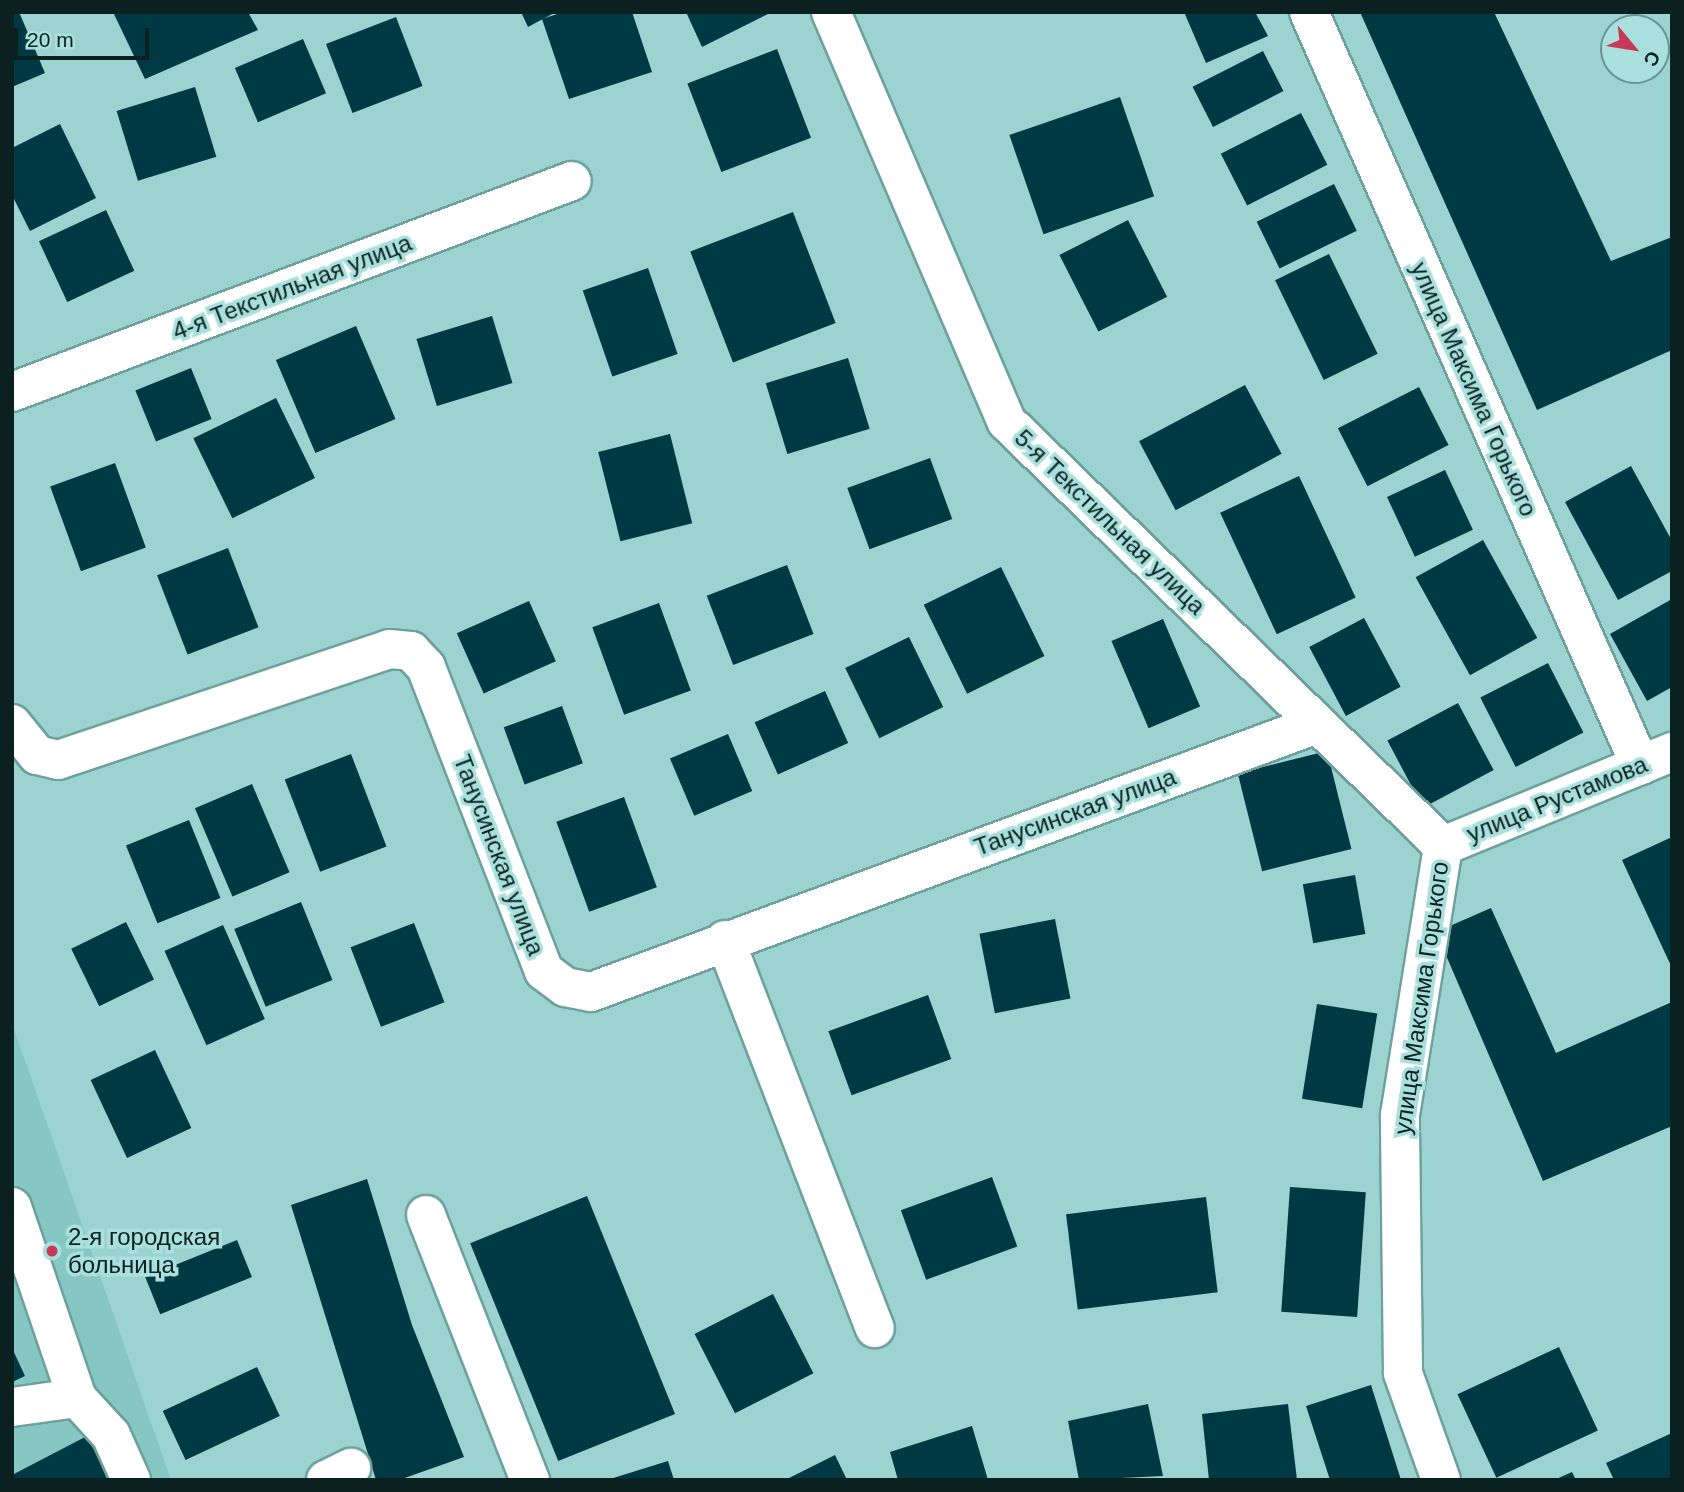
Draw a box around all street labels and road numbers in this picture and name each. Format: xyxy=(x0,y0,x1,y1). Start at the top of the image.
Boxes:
street label: 4-я Текстильная улица xyxy=(168,228,416,346)
street label: улица Максима Горького xyxy=(1405,257,1543,521)
street label: 5-я Текстильная улица xyxy=(1009,424,1211,620)
street label: улица Рустамова xyxy=(1463,750,1651,848)
street label: Танусинская улица xyxy=(447,751,551,959)
street label: Танусинская улица xyxy=(970,762,1180,862)
street label: улица Максима Горького xyxy=(1388,860,1454,1136)

